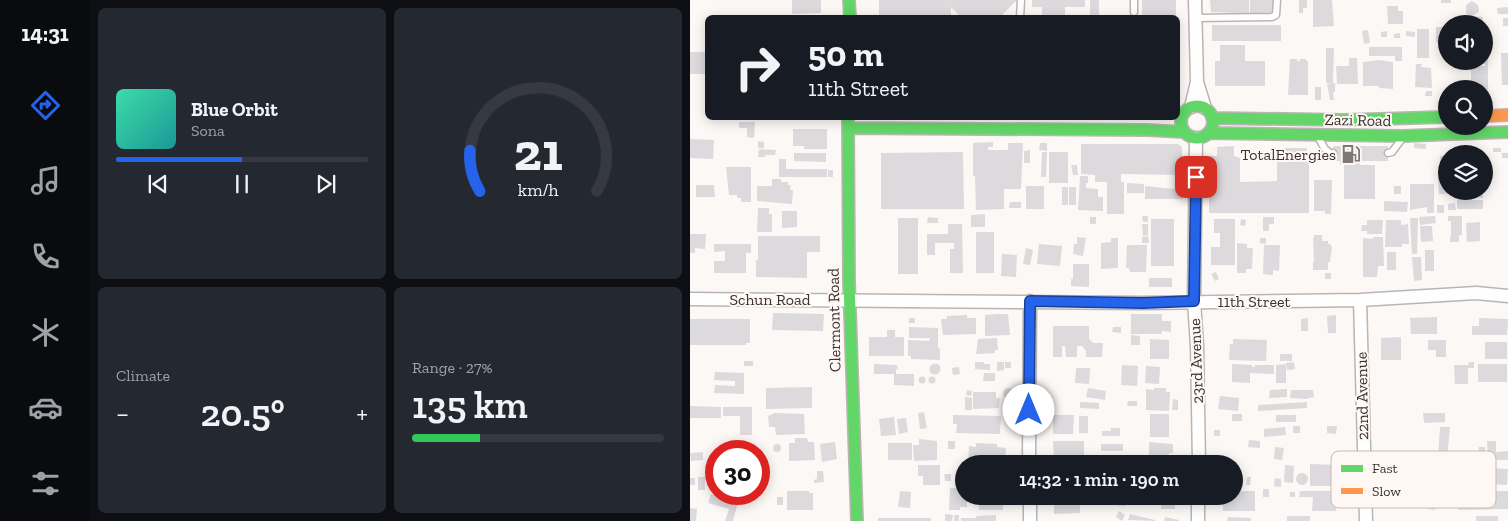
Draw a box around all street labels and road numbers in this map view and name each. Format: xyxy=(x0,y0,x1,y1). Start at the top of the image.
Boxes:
street label: Zazi Road xyxy=(1324,110,1392,130)
street label: Clermont Road xyxy=(824,268,844,372)
street label: Schun Road xyxy=(729,290,811,309)
street label: 11th Street xyxy=(1218,292,1290,311)
street label: 23rd Avenue xyxy=(1185,318,1207,404)
street label: 22nd Avenue xyxy=(1352,352,1372,440)

